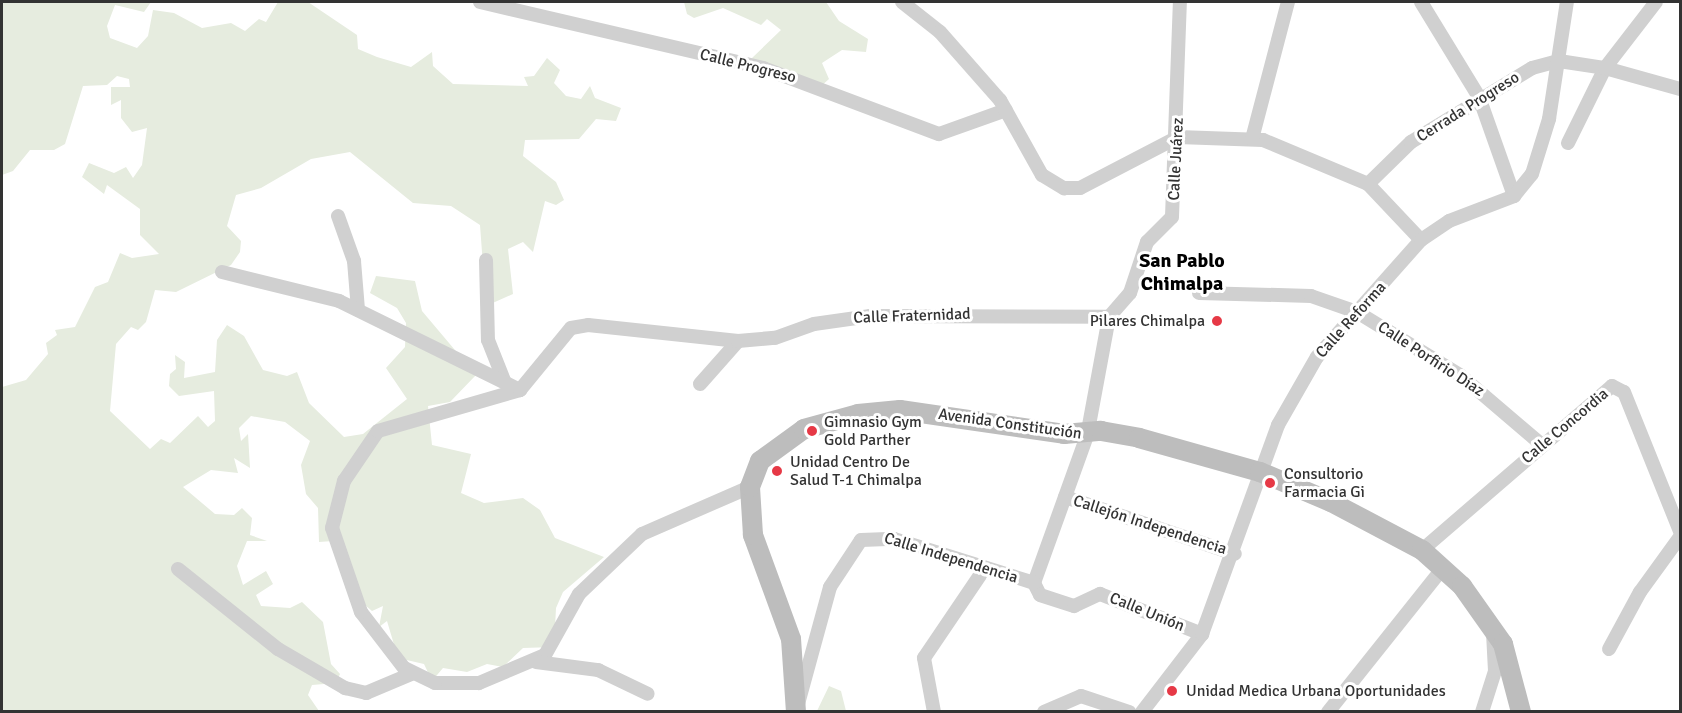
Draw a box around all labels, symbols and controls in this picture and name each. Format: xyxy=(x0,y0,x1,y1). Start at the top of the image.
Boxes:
street label: Calle Progreso xyxy=(698,45,798,87)
street label: Cerrada Progreso xyxy=(1413,68,1523,146)
street label: Calle Juárez xyxy=(1164,117,1188,201)
district label: San Pablo Chimalpa xyxy=(1139,248,1225,295)
street label: Calle Reforma xyxy=(1312,278,1390,362)
street label: Calle Fraternidad xyxy=(853,304,971,328)
place label: Pilares Chimalpa xyxy=(1090,311,1205,331)
marker: Pilares Chimalpa xyxy=(1210,314,1224,328)
street label: Calle Porfirio Díaz xyxy=(1374,317,1488,401)
street label: Calle Concordia xyxy=(1518,384,1612,468)
street label: Avenida Constitución xyxy=(937,404,1083,444)
place label: Gimnasio Gym Gold Parther xyxy=(824,412,922,450)
marker: Gimnasio Gym Gold Parther xyxy=(805,424,819,438)
place label: Unidad Centro De Salud T-1 Chimalpa xyxy=(790,452,922,490)
marker: Unidad Centro De Salud T-1 Chimalpa xyxy=(768,462,786,480)
place label: Consultorio Farmacia Gi xyxy=(1284,464,1365,502)
marker: Consultorio Farmacia Gi xyxy=(1261,474,1279,492)
street label: Callejón Independencia xyxy=(1071,491,1229,559)
street label: Calle Independencia xyxy=(882,529,1020,587)
street label: Calle Unión xyxy=(1107,588,1187,636)
place label: Unidad Medica Urbana Oportunidades xyxy=(1186,681,1446,701)
marker: Unidad Medica Urbana Oportunidades xyxy=(1163,682,1181,700)

